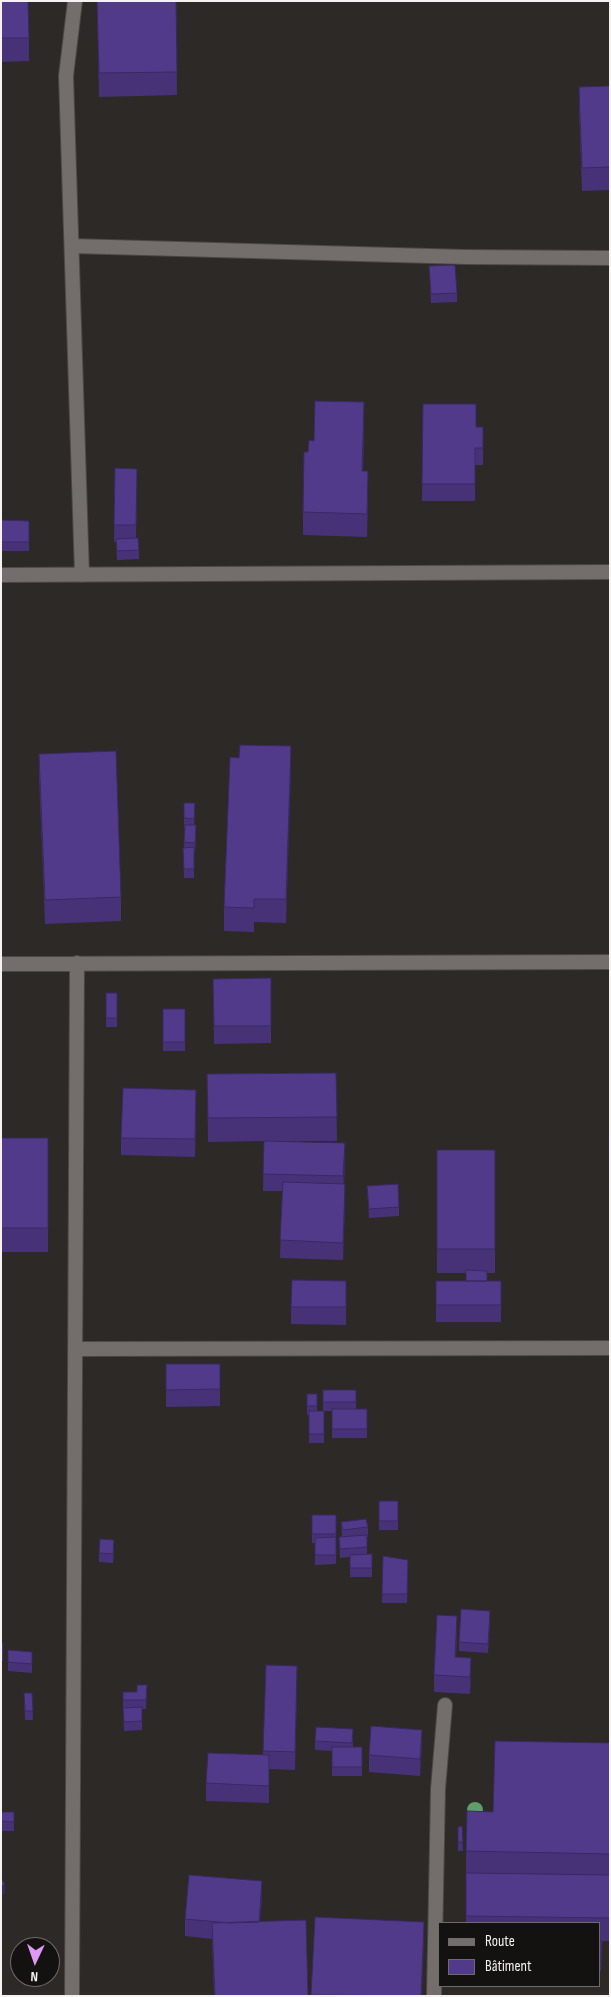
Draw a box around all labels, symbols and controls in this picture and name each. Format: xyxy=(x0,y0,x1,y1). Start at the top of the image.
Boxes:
legend xyxy=(438,1922,601,1987)
text: Route xyxy=(485,1932,515,1951)
north arrow xyxy=(10,1937,60,1987)
text: Bâtiment xyxy=(485,1957,532,1976)
text: N xyxy=(30,1968,38,1985)

